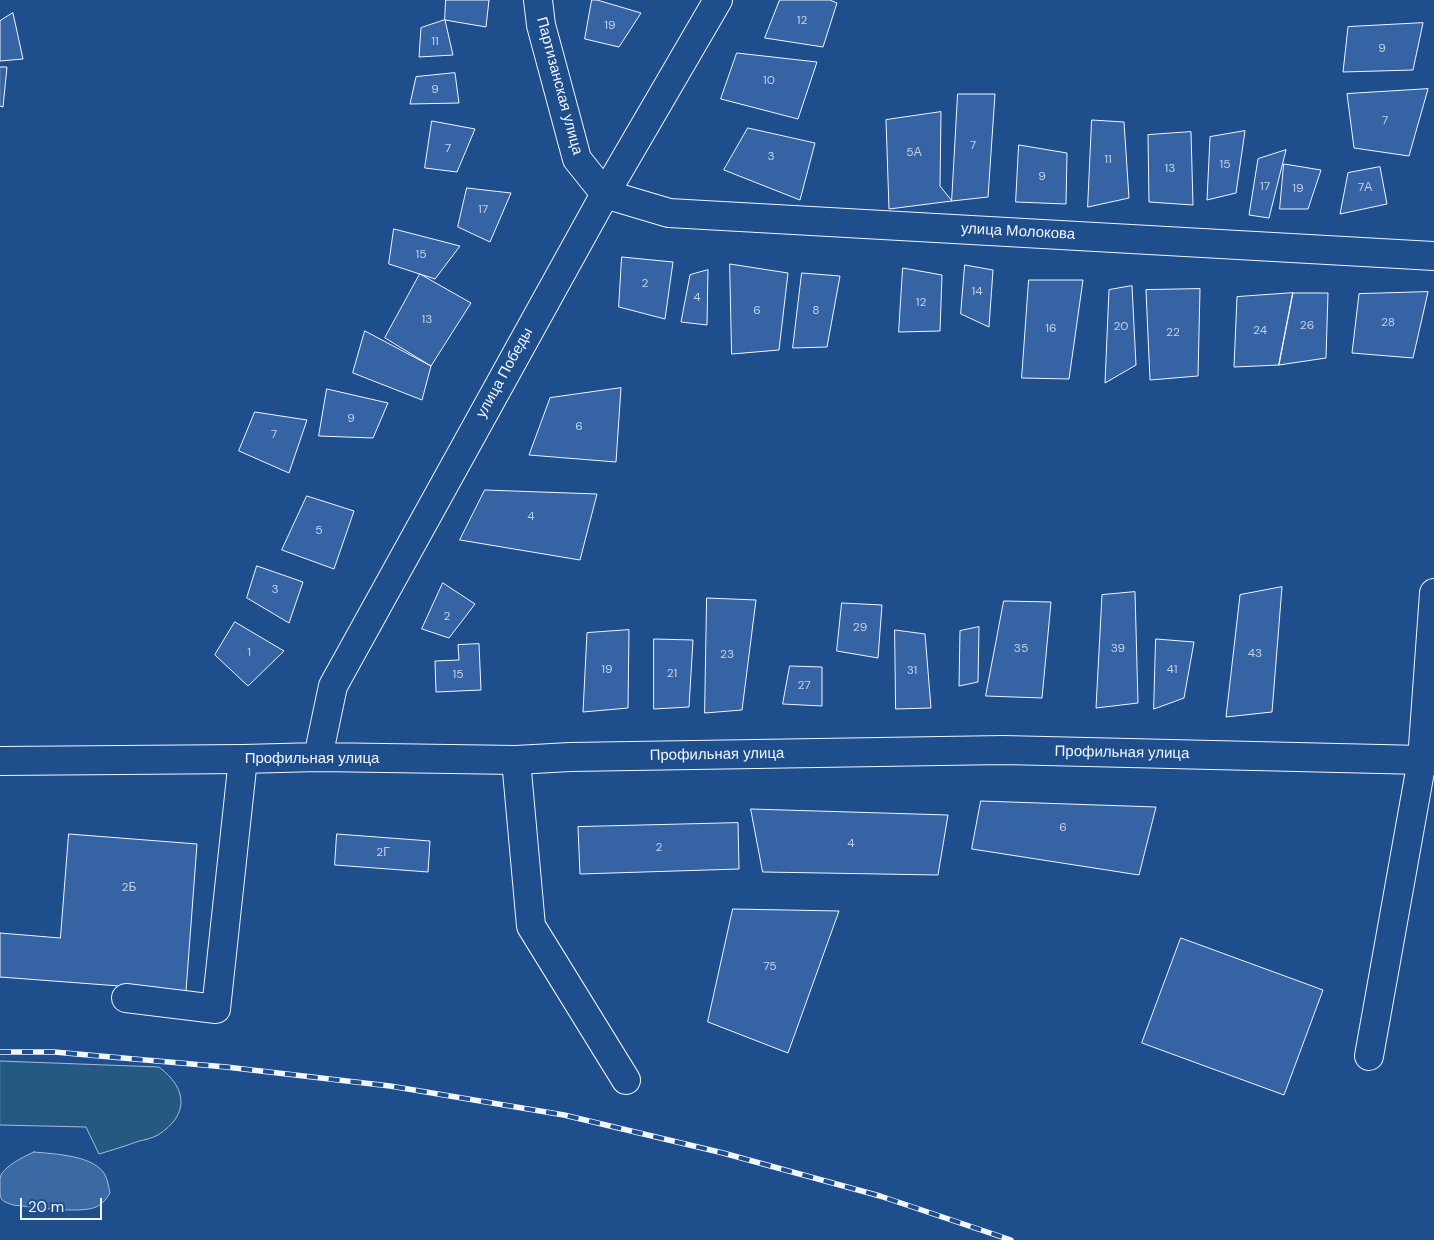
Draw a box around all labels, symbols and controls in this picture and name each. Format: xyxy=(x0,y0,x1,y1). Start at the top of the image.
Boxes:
house number: 12 xyxy=(797,14,807,28)
street label: Партизанская улица xyxy=(532,15,586,157)
house number: 19 xyxy=(604,19,616,33)
house number: 11 xyxy=(431,35,439,49)
house number: 9 xyxy=(1378,42,1386,56)
house number: 10 xyxy=(763,74,775,88)
house number: 9 xyxy=(431,83,439,97)
house number: 7 xyxy=(1382,114,1388,128)
house number: 7 xyxy=(970,139,976,153)
house number: 7 xyxy=(445,142,451,156)
house number: 5А xyxy=(906,146,922,160)
house number: 3 xyxy=(767,150,775,164)
house number: 11 xyxy=(1104,153,1112,167)
house number: 15 xyxy=(1219,158,1231,172)
house number: 13 xyxy=(1165,162,1175,176)
house number: 9 xyxy=(1038,170,1046,184)
house number: 17 xyxy=(1260,180,1270,194)
house number: 7А xyxy=(1358,181,1372,195)
house number: 19 xyxy=(1292,182,1304,196)
house number: 17 xyxy=(478,203,488,217)
street label: улица Молокова xyxy=(960,220,1076,244)
house number: 15 xyxy=(415,248,427,262)
house number: 2 xyxy=(642,277,648,291)
house number: 14 xyxy=(971,285,983,299)
house number: 4 xyxy=(693,291,701,305)
house number: 12 xyxy=(916,296,926,310)
house number: 6 xyxy=(753,304,761,318)
house number: 8 xyxy=(812,304,820,318)
house number: 13 xyxy=(422,313,432,327)
house number: 28 xyxy=(1381,316,1395,330)
house number: 26 xyxy=(1300,319,1314,333)
house number: 20 xyxy=(1114,320,1128,334)
house number: 16 xyxy=(1045,322,1057,336)
house number: 24 xyxy=(1253,324,1267,338)
street label: улица Победы xyxy=(473,325,537,421)
house number: 22 xyxy=(1166,326,1180,340)
house number: 9 xyxy=(347,412,355,426)
house number: 6 xyxy=(575,420,583,434)
house number: 7 xyxy=(271,428,277,442)
house number: 4 xyxy=(527,510,535,524)
house number: 5 xyxy=(315,524,323,538)
house number: 3 xyxy=(271,583,279,597)
house number: 2 xyxy=(444,610,450,624)
house number: 29 xyxy=(853,621,867,635)
house number: 35 xyxy=(1014,642,1028,656)
house number: 39 xyxy=(1111,642,1125,656)
house number: 1 xyxy=(247,646,251,660)
house number: 43 xyxy=(1248,647,1262,661)
house number: 23 xyxy=(720,648,734,662)
house number: 19 xyxy=(601,663,613,677)
house number: 41 xyxy=(1166,663,1178,677)
house number: 31 xyxy=(907,664,917,678)
house number: 21 xyxy=(667,667,677,681)
house number: 15 xyxy=(452,668,464,682)
house number: 27 xyxy=(797,679,811,693)
street label: Профильная улица xyxy=(1054,743,1190,763)
street label: Профильная улица xyxy=(649,745,785,765)
street label: Профильная улица xyxy=(245,750,379,768)
house number: 6 xyxy=(1059,821,1067,835)
house number: 4 xyxy=(847,837,855,851)
house number: 2 xyxy=(656,841,662,855)
house number: 2Г xyxy=(376,846,390,860)
house number: 2Б xyxy=(122,881,136,895)
house number: 75 xyxy=(763,960,777,974)
scale bar xyxy=(22,1188,105,1220)
text: 20 m xyxy=(28,1197,64,1217)

